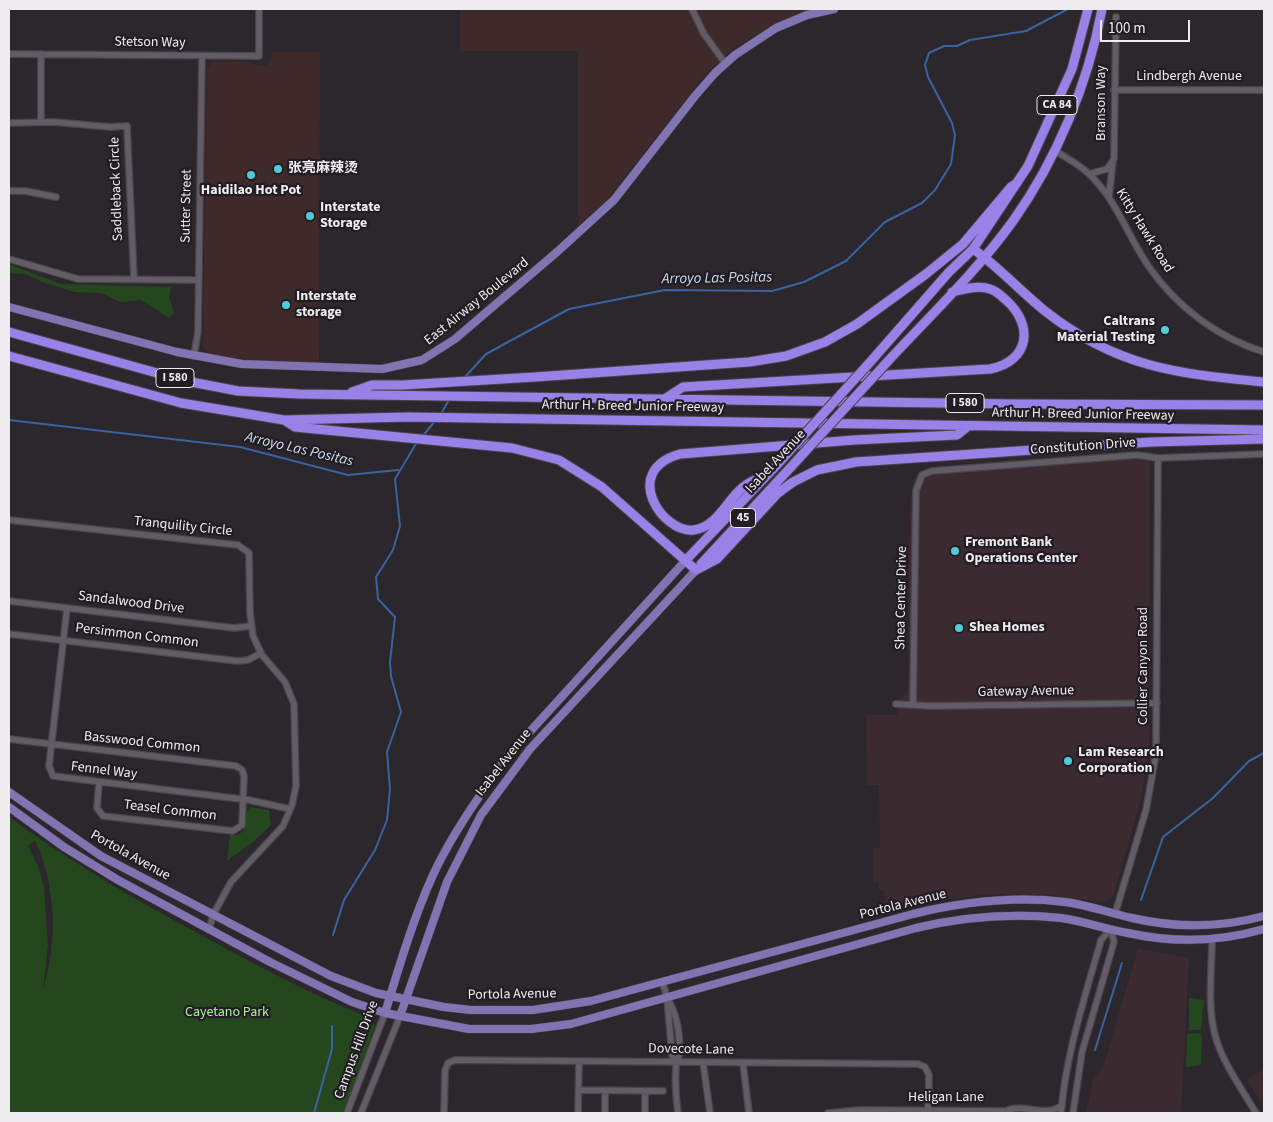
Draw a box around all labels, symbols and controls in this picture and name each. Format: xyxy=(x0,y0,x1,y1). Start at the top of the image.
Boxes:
scale bar xyxy=(1103,10,1193,42)
text: 100 m xyxy=(1108,18,1146,39)
street label: Stetson Way xyxy=(114,34,186,52)
street label: Branson Way xyxy=(1094,65,1110,141)
street label: Lindbergh Avenue xyxy=(1136,69,1242,85)
road number: CA 84 xyxy=(1037,96,1077,114)
street label: Saddleback Circle xyxy=(107,137,127,241)
place label: 张亮麻辣烫 xyxy=(288,161,358,177)
marker: 张亮麻辣烫 xyxy=(272,163,284,175)
street label: Sutter Street xyxy=(178,169,196,243)
marker: Haidilao Hot Pot xyxy=(245,169,257,181)
place label: Haidilao Hot Pot xyxy=(201,183,301,199)
street label: Kitty Hawk Road xyxy=(1111,186,1177,276)
place label: Interstate Storage xyxy=(320,200,381,232)
marker: Interstate Storage xyxy=(304,210,316,222)
street label: East Airway Boulevard xyxy=(421,255,533,349)
water label: Arroyo Las Positas xyxy=(662,269,772,289)
place label: Interstate storage xyxy=(296,289,357,322)
marker: Interstate storage xyxy=(280,299,292,311)
place label: Caltrans Material Testing xyxy=(1057,314,1155,347)
marker: Caltrans Material Testing xyxy=(1159,324,1171,336)
road number: I 580 xyxy=(156,368,194,388)
road number: I 580 xyxy=(946,393,984,412)
street label: Arthur H. Breed Junior Freeway xyxy=(542,397,724,417)
street label: Arthur H. Breed Junior Freeway xyxy=(992,405,1174,425)
street label: Isabel Avenue xyxy=(742,427,810,497)
water label: Arroyo Las Positas xyxy=(243,429,355,471)
street label: Constitution Drive xyxy=(1030,435,1136,459)
road number: 45 xyxy=(730,508,756,528)
street label: Tranquility Circle xyxy=(133,513,233,541)
place label: Fremont Bank Operations Center xyxy=(965,535,1077,568)
marker: Fremont Bank Operations Center xyxy=(949,545,961,557)
street label: Shea Center Drive xyxy=(893,546,911,650)
street label: Sandalwood Drive xyxy=(77,588,185,618)
street label: Collier Canyon Road xyxy=(1136,607,1152,725)
street label: Persimmon Common xyxy=(74,620,200,652)
place label: Shea Homes xyxy=(969,620,1045,636)
marker: Shea Homes xyxy=(953,622,965,634)
street label: Gateway Avenue xyxy=(978,683,1074,701)
street label: Isabel Avenue xyxy=(473,726,535,800)
street label: Basswood Common xyxy=(83,729,201,757)
place label: Lam Research Corporation xyxy=(1078,745,1164,778)
marker: Lam Research Corporation xyxy=(1062,755,1074,767)
street label: Fennel Way xyxy=(70,759,138,783)
street label: Teasel Common xyxy=(123,797,217,825)
street label: Portola Avenue xyxy=(87,827,173,885)
street label: Portola Avenue xyxy=(858,886,948,924)
street label: Portola Avenue xyxy=(467,986,557,1004)
street label: Campus Hill Drive xyxy=(331,998,383,1102)
park label: Cayetano Park xyxy=(185,1005,269,1021)
street label: Dovecote Lane xyxy=(648,1041,734,1059)
street label: Heligan Lane xyxy=(908,1090,984,1106)

